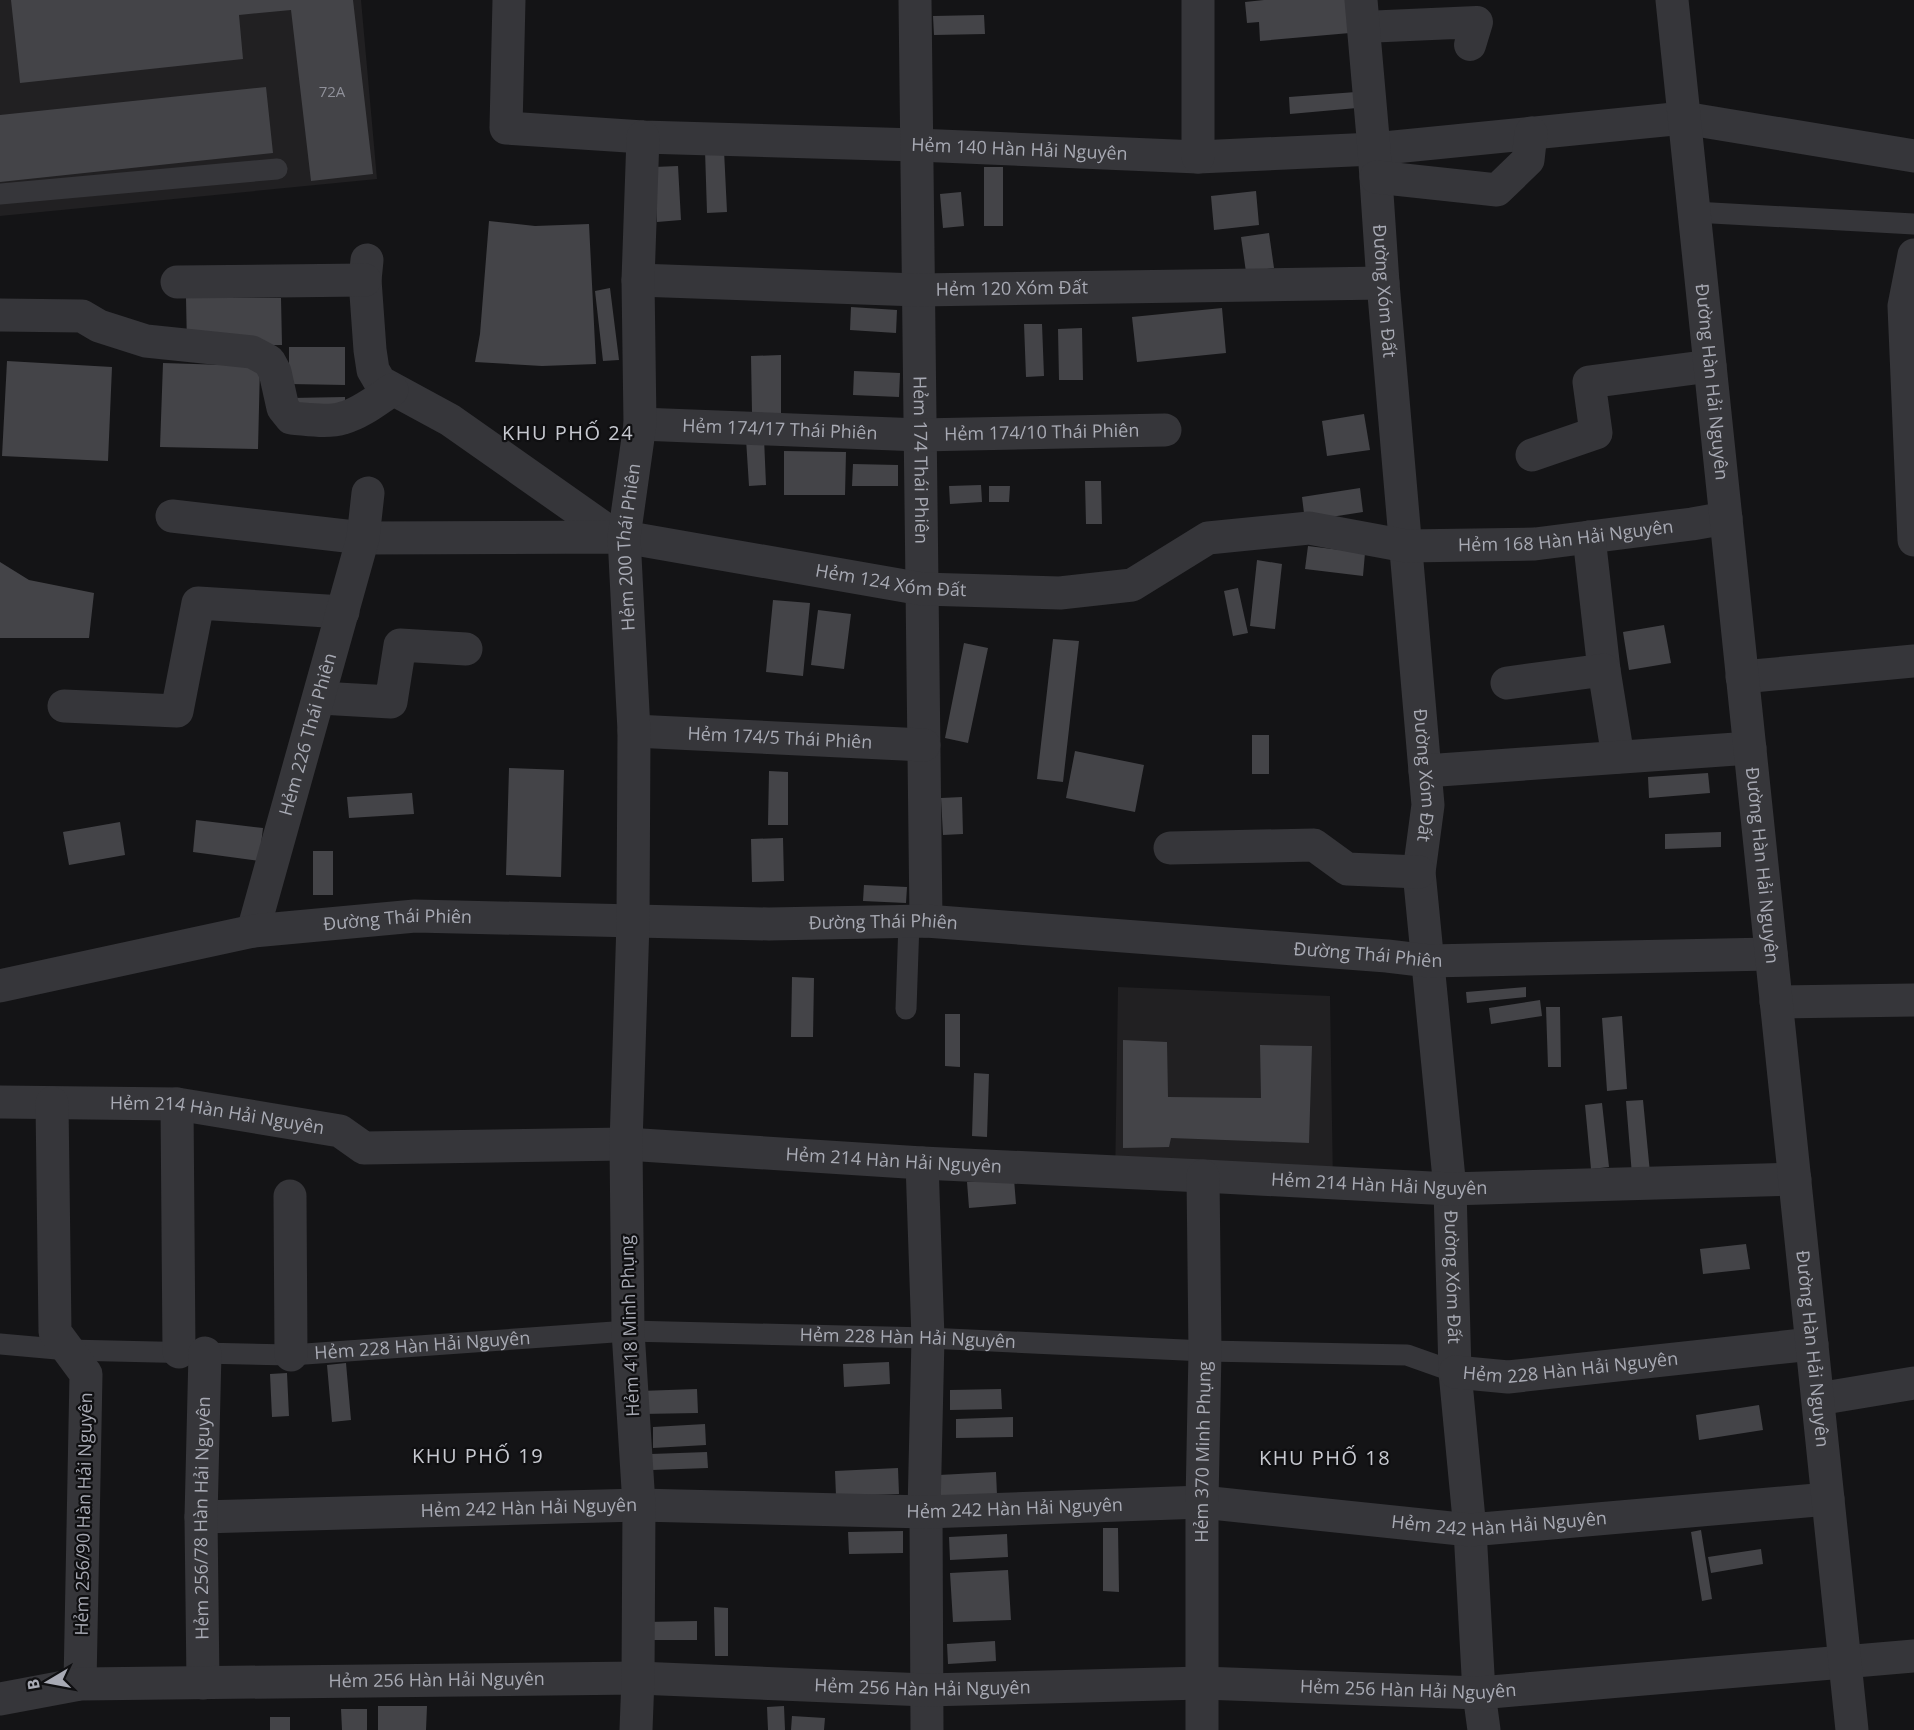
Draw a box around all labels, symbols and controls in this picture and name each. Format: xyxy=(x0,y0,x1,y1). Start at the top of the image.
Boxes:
house number: 72A xyxy=(319,81,346,101)
street label: Hẻm 140 Hàn Hải Nguyên xyxy=(911,132,1128,165)
street label: Đường Xóm Đất xyxy=(1368,224,1402,359)
street label: Hẻm 120 Xóm Đất xyxy=(935,274,1088,301)
street label: Đường Hàn Hải Nguyên xyxy=(1691,282,1735,481)
street label: Hẻm 174 Thái Phiên xyxy=(908,376,934,544)
street label: Hẻm 174/17 Thái Phiên xyxy=(682,413,878,444)
street label: Hẻm 174/10 Thái Phiên xyxy=(944,418,1140,446)
district label: KHU PHỐ 24 xyxy=(502,419,634,446)
street label: Hẻm 200 Thái Phiên xyxy=(611,462,645,631)
street label: Hẻm 168 Hàn Hải Nguyên xyxy=(1458,513,1675,556)
street label: Hẻm 124 Xóm Đất xyxy=(814,558,967,601)
street label: Hẻm 226 Thái Phiên xyxy=(273,650,341,818)
street label: Đường Xóm Đất xyxy=(1409,708,1441,843)
street label: Hẻm 174/5 Thái Phiên xyxy=(687,721,873,753)
street label: Đường Hàn Hải Nguyên xyxy=(1741,766,1785,965)
street label: Đường Thái Phiên xyxy=(322,903,472,935)
street label: Đường Thái Phiên xyxy=(808,908,959,934)
street label: Đường Thái Phiên xyxy=(1293,936,1443,972)
street label: Hẻm 214 Hàn Hải Nguyên xyxy=(110,1090,326,1139)
street label: Hẻm 214 Hàn Hải Nguyên xyxy=(785,1141,1002,1178)
street label: Hẻm 214 Hàn Hải Nguyên xyxy=(1271,1167,1488,1200)
street label: Đường Xóm Đất xyxy=(1440,1210,1467,1344)
street label: Hẻm 418 Minh Phụng xyxy=(614,1235,644,1417)
street label: Đường Hàn Hải Nguyên xyxy=(1791,1249,1835,1448)
street label: Hẻm 228 Hàn Hải Nguyên xyxy=(799,1322,1016,1353)
street label: Hẻm 228 Hàn Hải Nguyên xyxy=(313,1325,531,1364)
street label: Hẻm 228 Hàn Hải Nguyên xyxy=(1462,1346,1679,1388)
street label: Hẻm 370 Minh Phụng xyxy=(1189,1361,1216,1543)
street label: Hẻm 256/90 Hàn Hải Nguyên xyxy=(69,1392,97,1636)
street label: Hẻm 256/78 Hàn Hải Nguyên xyxy=(188,1396,215,1640)
district label: KHU PHỐ 19 xyxy=(412,1442,544,1469)
district label: KHU PHỐ 18 xyxy=(1259,1444,1391,1471)
street label: Hẻm 242 Hàn Hải Nguyên xyxy=(420,1492,637,1522)
street label: Hẻm 242 Hàn Hải Nguyên xyxy=(906,1492,1123,1523)
street label: Hẻm 242 Hàn Hải Nguyên xyxy=(1390,1505,1608,1541)
north arrow xyxy=(18,1652,78,1712)
street label: Hẻm 256 Hàn Hải Nguyên xyxy=(328,1666,545,1692)
street label: Hẻm 256 Hàn Hải Nguyên xyxy=(814,1672,1031,1701)
street label: Hẻm 256 Hàn Hải Nguyên xyxy=(1300,1674,1517,1704)
text: B xyxy=(21,1677,45,1692)

